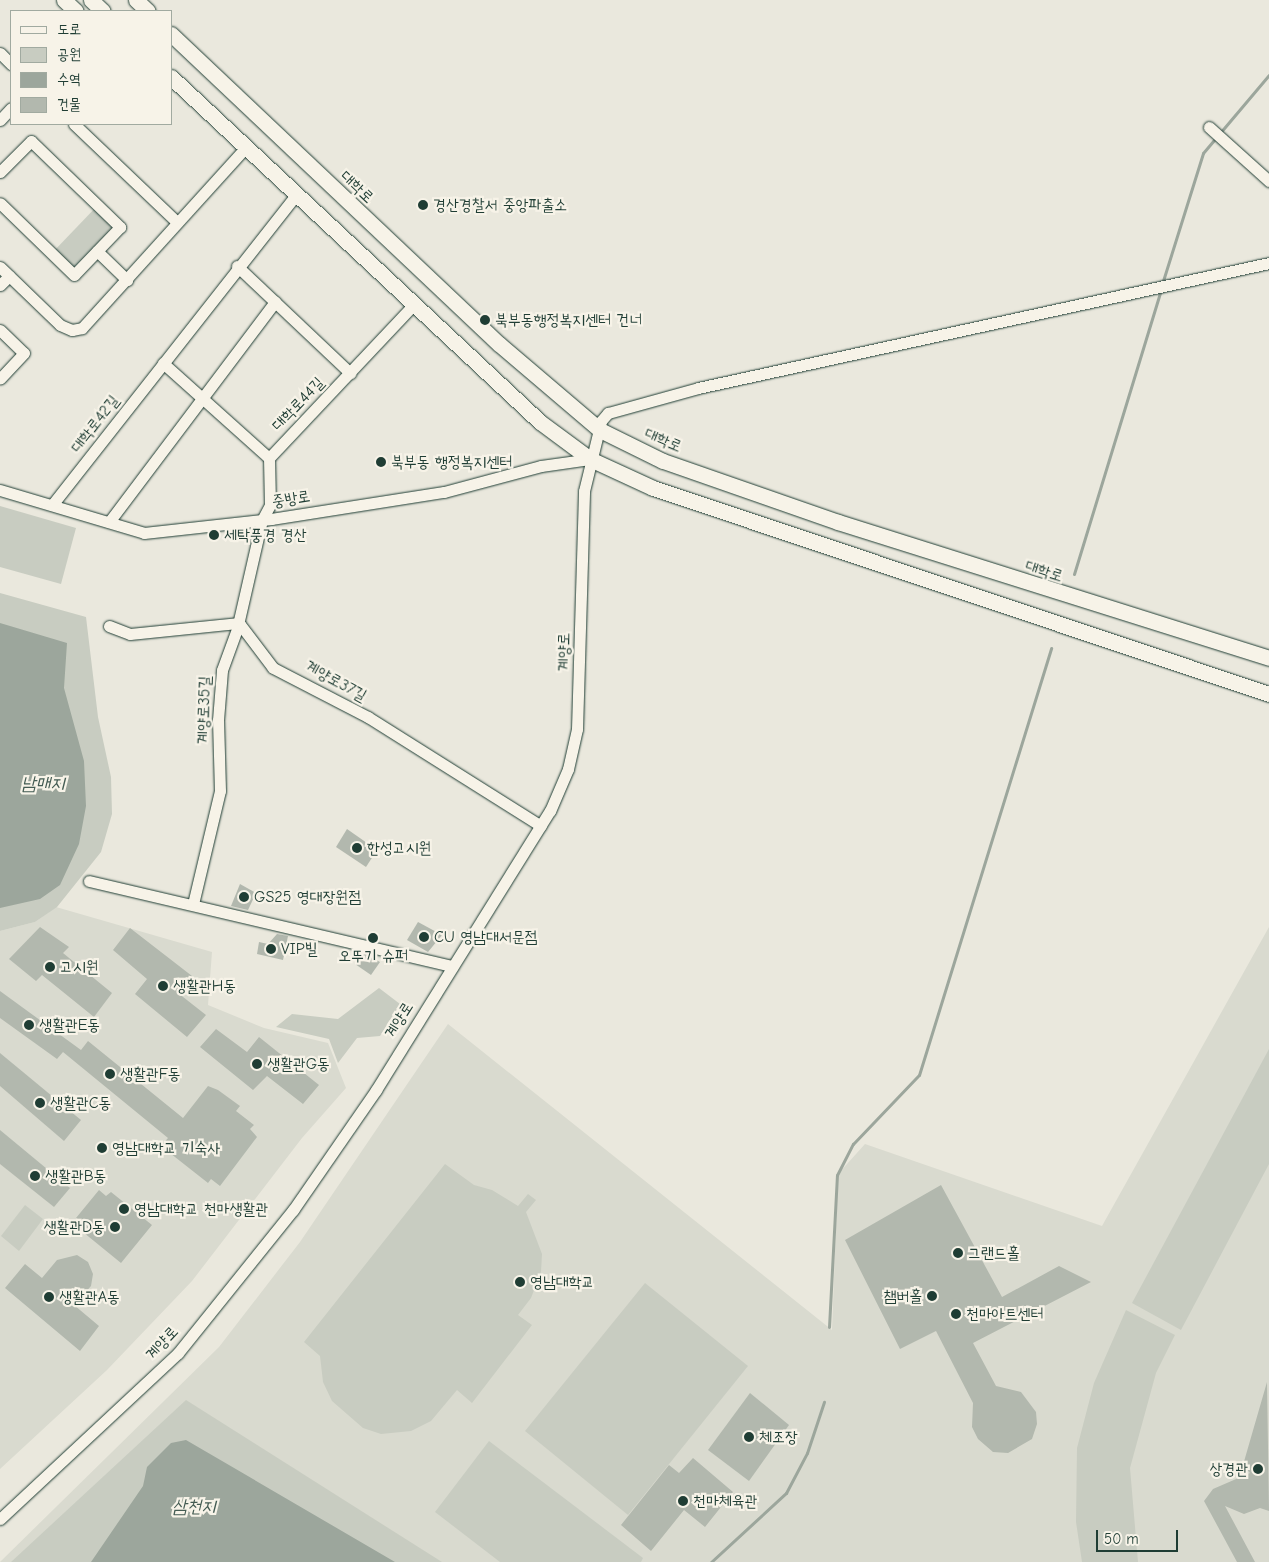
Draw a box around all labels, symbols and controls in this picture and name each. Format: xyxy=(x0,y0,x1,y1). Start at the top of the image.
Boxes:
legend xyxy=(10,10,172,125)
text: 도로 xyxy=(57,20,81,38)
text: 공원 xyxy=(57,45,81,63)
text: 수역 xyxy=(57,70,81,88)
text: 건물 xyxy=(57,95,81,113)
street label: 대학로 xyxy=(336,167,378,207)
place label: 경산경찰서 중앙파출소 xyxy=(433,195,567,215)
marker: 경산경찰서 중앙파출소 xyxy=(417,199,429,211)
place label: 북부동행정복지센터 건너 xyxy=(495,310,642,330)
marker: 북부동행정복지센터 건너 xyxy=(479,314,491,326)
street label: 대학로44길 xyxy=(268,373,328,435)
street label: 대학로42길 xyxy=(67,391,123,457)
street label: 대학로 xyxy=(641,424,685,456)
place label: 북부동 행정복지센터 xyxy=(391,452,512,472)
marker: 북부동 행정복지센터 xyxy=(375,456,387,468)
street label: 중방로 xyxy=(270,486,312,512)
place label: 세탁풍경 경산 xyxy=(224,525,307,545)
marker: 세탁풍경 경산 xyxy=(208,529,220,541)
street label: 대학로 xyxy=(1023,556,1065,586)
street label: 계양로 xyxy=(554,633,574,671)
street label: 계양로37길 xyxy=(302,656,370,706)
street label: 계양로35길 xyxy=(193,676,215,744)
water label: 남매지 xyxy=(21,773,65,795)
place label: 한성고시원 xyxy=(367,838,431,858)
marker: 한성고시원 xyxy=(351,842,363,854)
place label: GS25 영대장원점 xyxy=(254,887,361,907)
marker: GS25 영대장원점 xyxy=(238,891,250,903)
place label: CU 영남대서문점 xyxy=(434,927,537,947)
marker: CU 영남대서문점 xyxy=(418,931,430,943)
marker: 오뚜기 슈퍼 xyxy=(367,932,379,944)
place label: VIP빌 xyxy=(281,939,318,959)
marker: VIP빌 xyxy=(265,943,277,955)
place label: 오뚜기 슈퍼 xyxy=(338,946,408,966)
place label: 고시원 xyxy=(60,957,99,977)
marker: 고시원 xyxy=(44,961,56,973)
place label: 생활관H동 xyxy=(173,976,236,996)
marker: 생활관H동 xyxy=(157,980,169,992)
street label: 계양로 xyxy=(381,999,417,1041)
place label: 생활관E동 xyxy=(39,1015,100,1035)
marker: 생활관E동 xyxy=(23,1019,35,1031)
place label: 생활관G동 xyxy=(267,1054,330,1074)
marker: 생활관G동 xyxy=(251,1058,263,1070)
place label: 생활관F동 xyxy=(120,1064,181,1084)
marker: 생활관F동 xyxy=(104,1068,116,1080)
place label: 생활관C동 xyxy=(50,1093,111,1113)
marker: 생활관C동 xyxy=(34,1097,46,1109)
place label: 영남대학교 기숙사 xyxy=(112,1138,220,1158)
marker: 영남대학교 기숙사 xyxy=(96,1142,108,1154)
place label: 생활관B동 xyxy=(45,1166,106,1186)
marker: 생활관B동 xyxy=(29,1170,41,1182)
place label: 영남대학교 천마생활관 xyxy=(134,1199,268,1219)
marker: 영남대학교 천마생활관 xyxy=(118,1203,130,1215)
place label: 생활관D동 xyxy=(43,1217,105,1237)
marker: 생활관D동 xyxy=(109,1221,121,1233)
place label: 그랜드홀 xyxy=(968,1243,1020,1263)
marker: 그랜드홀 xyxy=(952,1247,964,1259)
place label: 영남대학교 xyxy=(530,1272,594,1292)
marker: 영남대학교 xyxy=(514,1276,526,1288)
place label: 챔버홀 xyxy=(883,1286,922,1306)
place label: 생활관A동 xyxy=(59,1287,120,1307)
marker: 챔버홀 xyxy=(926,1290,938,1302)
marker: 생활관A동 xyxy=(43,1291,55,1303)
place label: 천마아트센터 xyxy=(966,1304,1043,1324)
marker: 천마아트센터 xyxy=(950,1308,962,1320)
street label: 계양로 xyxy=(142,1322,182,1364)
place label: 체조장 xyxy=(759,1427,798,1447)
marker: 체조장 xyxy=(743,1431,755,1443)
place label: 상경관 xyxy=(1209,1459,1248,1479)
marker: 상경관 xyxy=(1252,1463,1264,1475)
place label: 천마체육관 xyxy=(693,1491,757,1511)
marker: 천마체육관 xyxy=(677,1495,689,1507)
water label: 삼천지 xyxy=(172,1496,216,1518)
scale bar xyxy=(1099,1520,1182,1552)
text: 50 m xyxy=(1104,1530,1139,1548)

